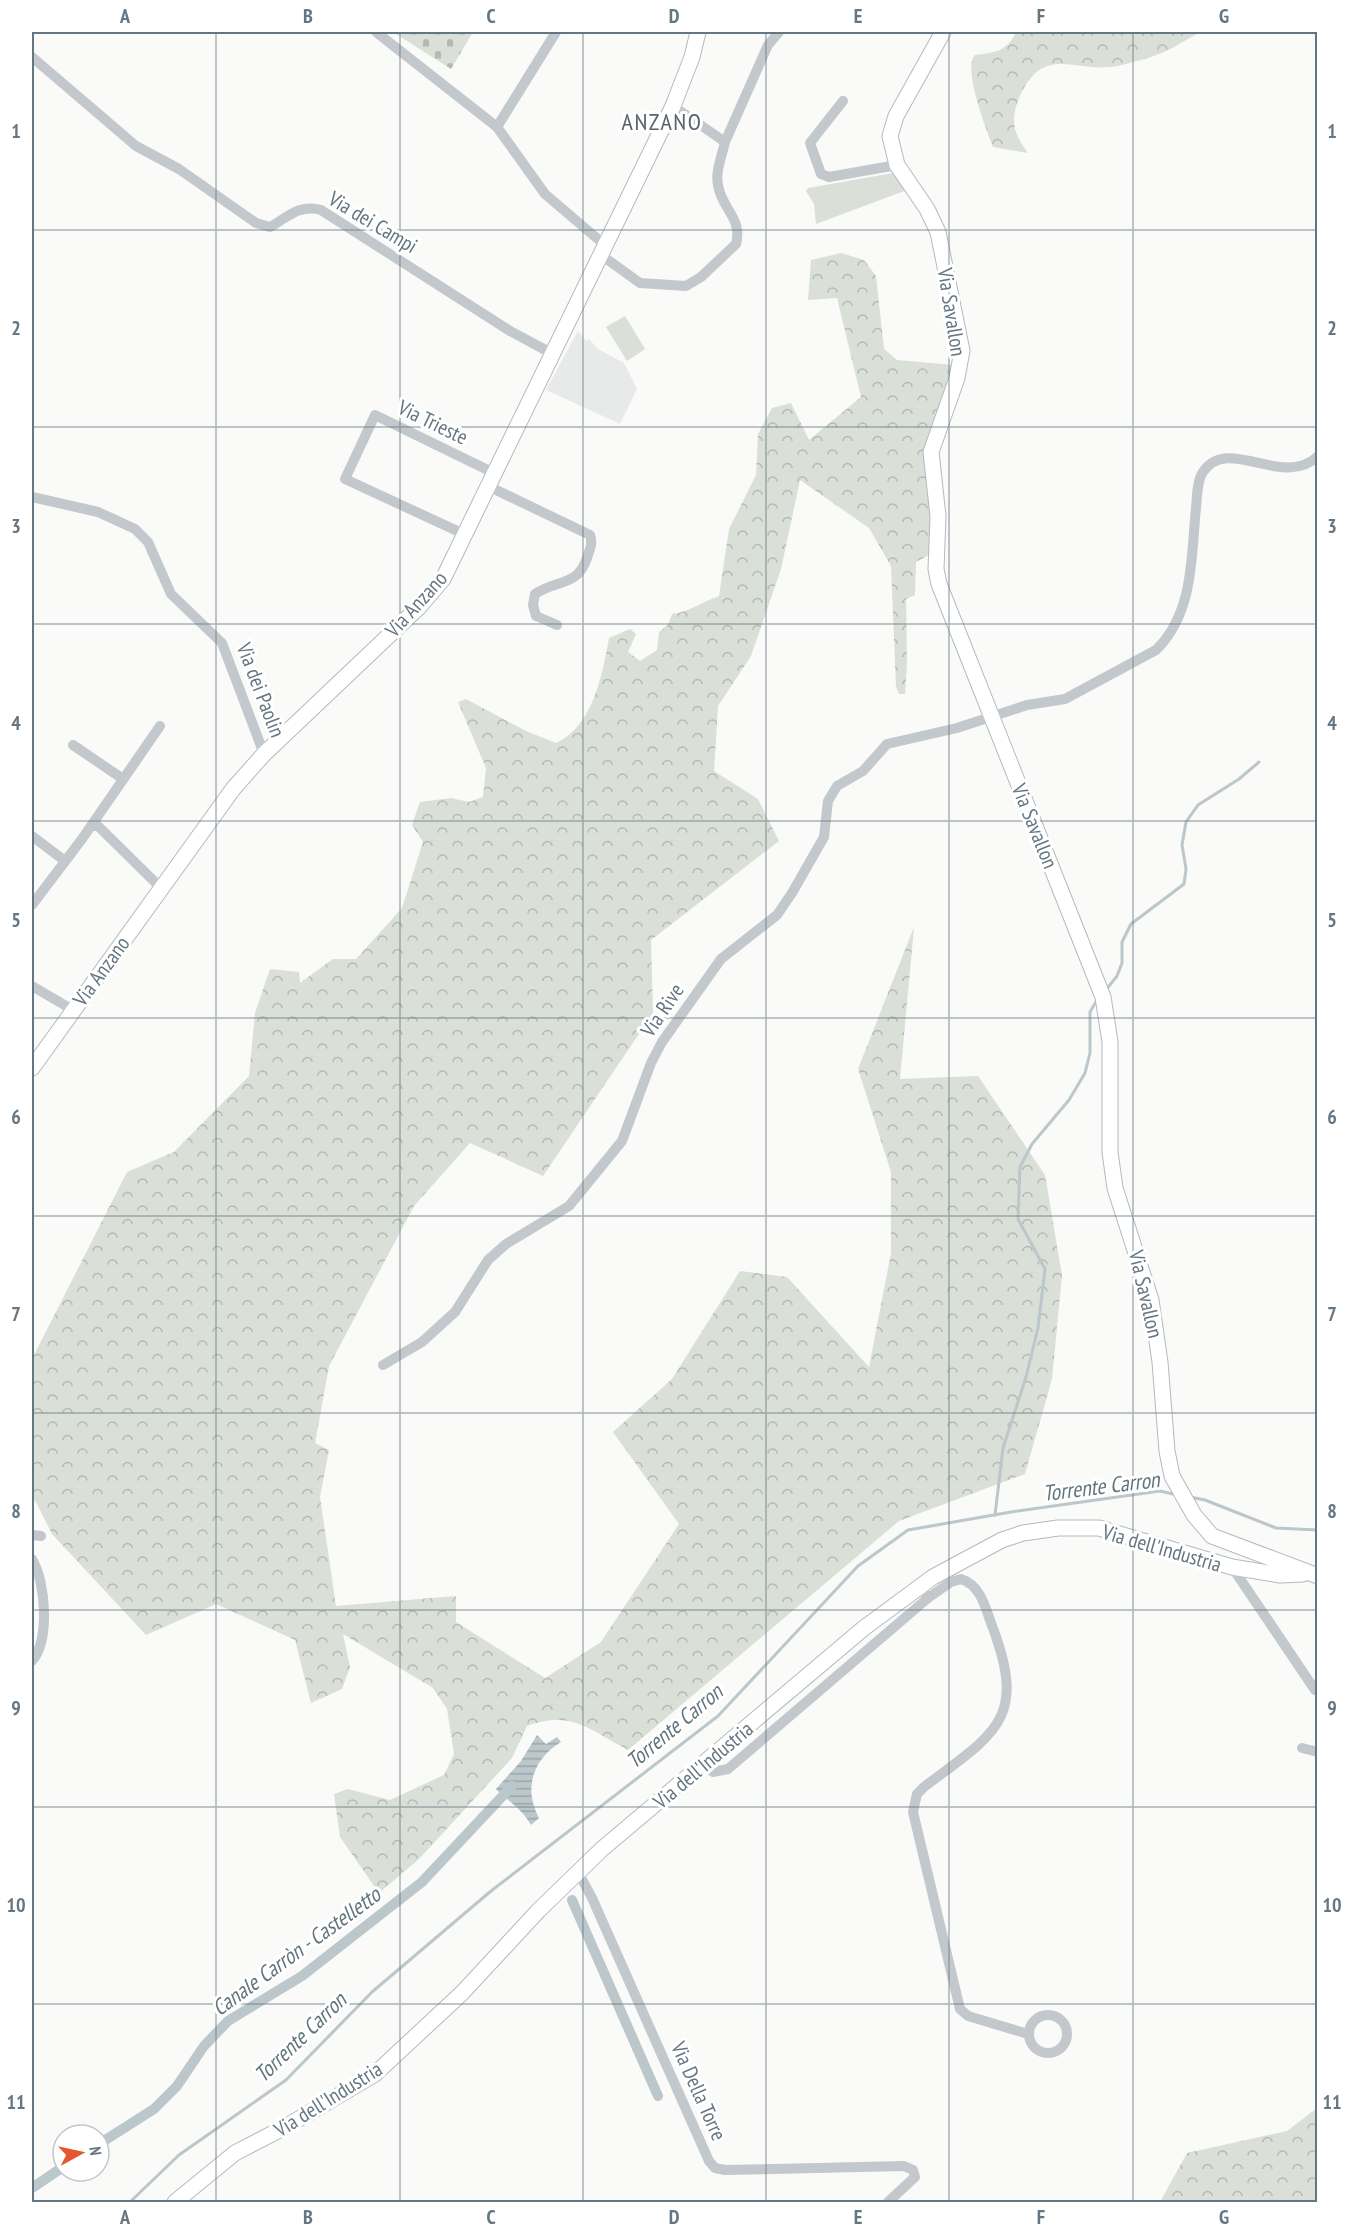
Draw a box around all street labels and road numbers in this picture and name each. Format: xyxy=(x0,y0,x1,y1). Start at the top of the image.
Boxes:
street label: Via dei Campi xyxy=(323,184,422,259)
street label: Via Savallon xyxy=(932,265,972,358)
street label: Via Trieste xyxy=(393,393,472,450)
street label: Via Anzano xyxy=(379,565,453,643)
street label: Via dei Paolin xyxy=(230,638,291,741)
street label: Via Savallon xyxy=(1005,779,1064,872)
street label: Via Anzano xyxy=(66,931,135,1012)
street label: Via Rive xyxy=(634,978,690,1043)
street label: Via Savallon xyxy=(1123,1247,1169,1340)
street label: Via dell'Industria xyxy=(1098,1518,1225,1578)
street label: Via dell'Industria xyxy=(647,1715,759,1815)
street label: Via Della Torre xyxy=(665,2036,733,2145)
street label: Via dell'Industria xyxy=(268,2055,387,2143)

